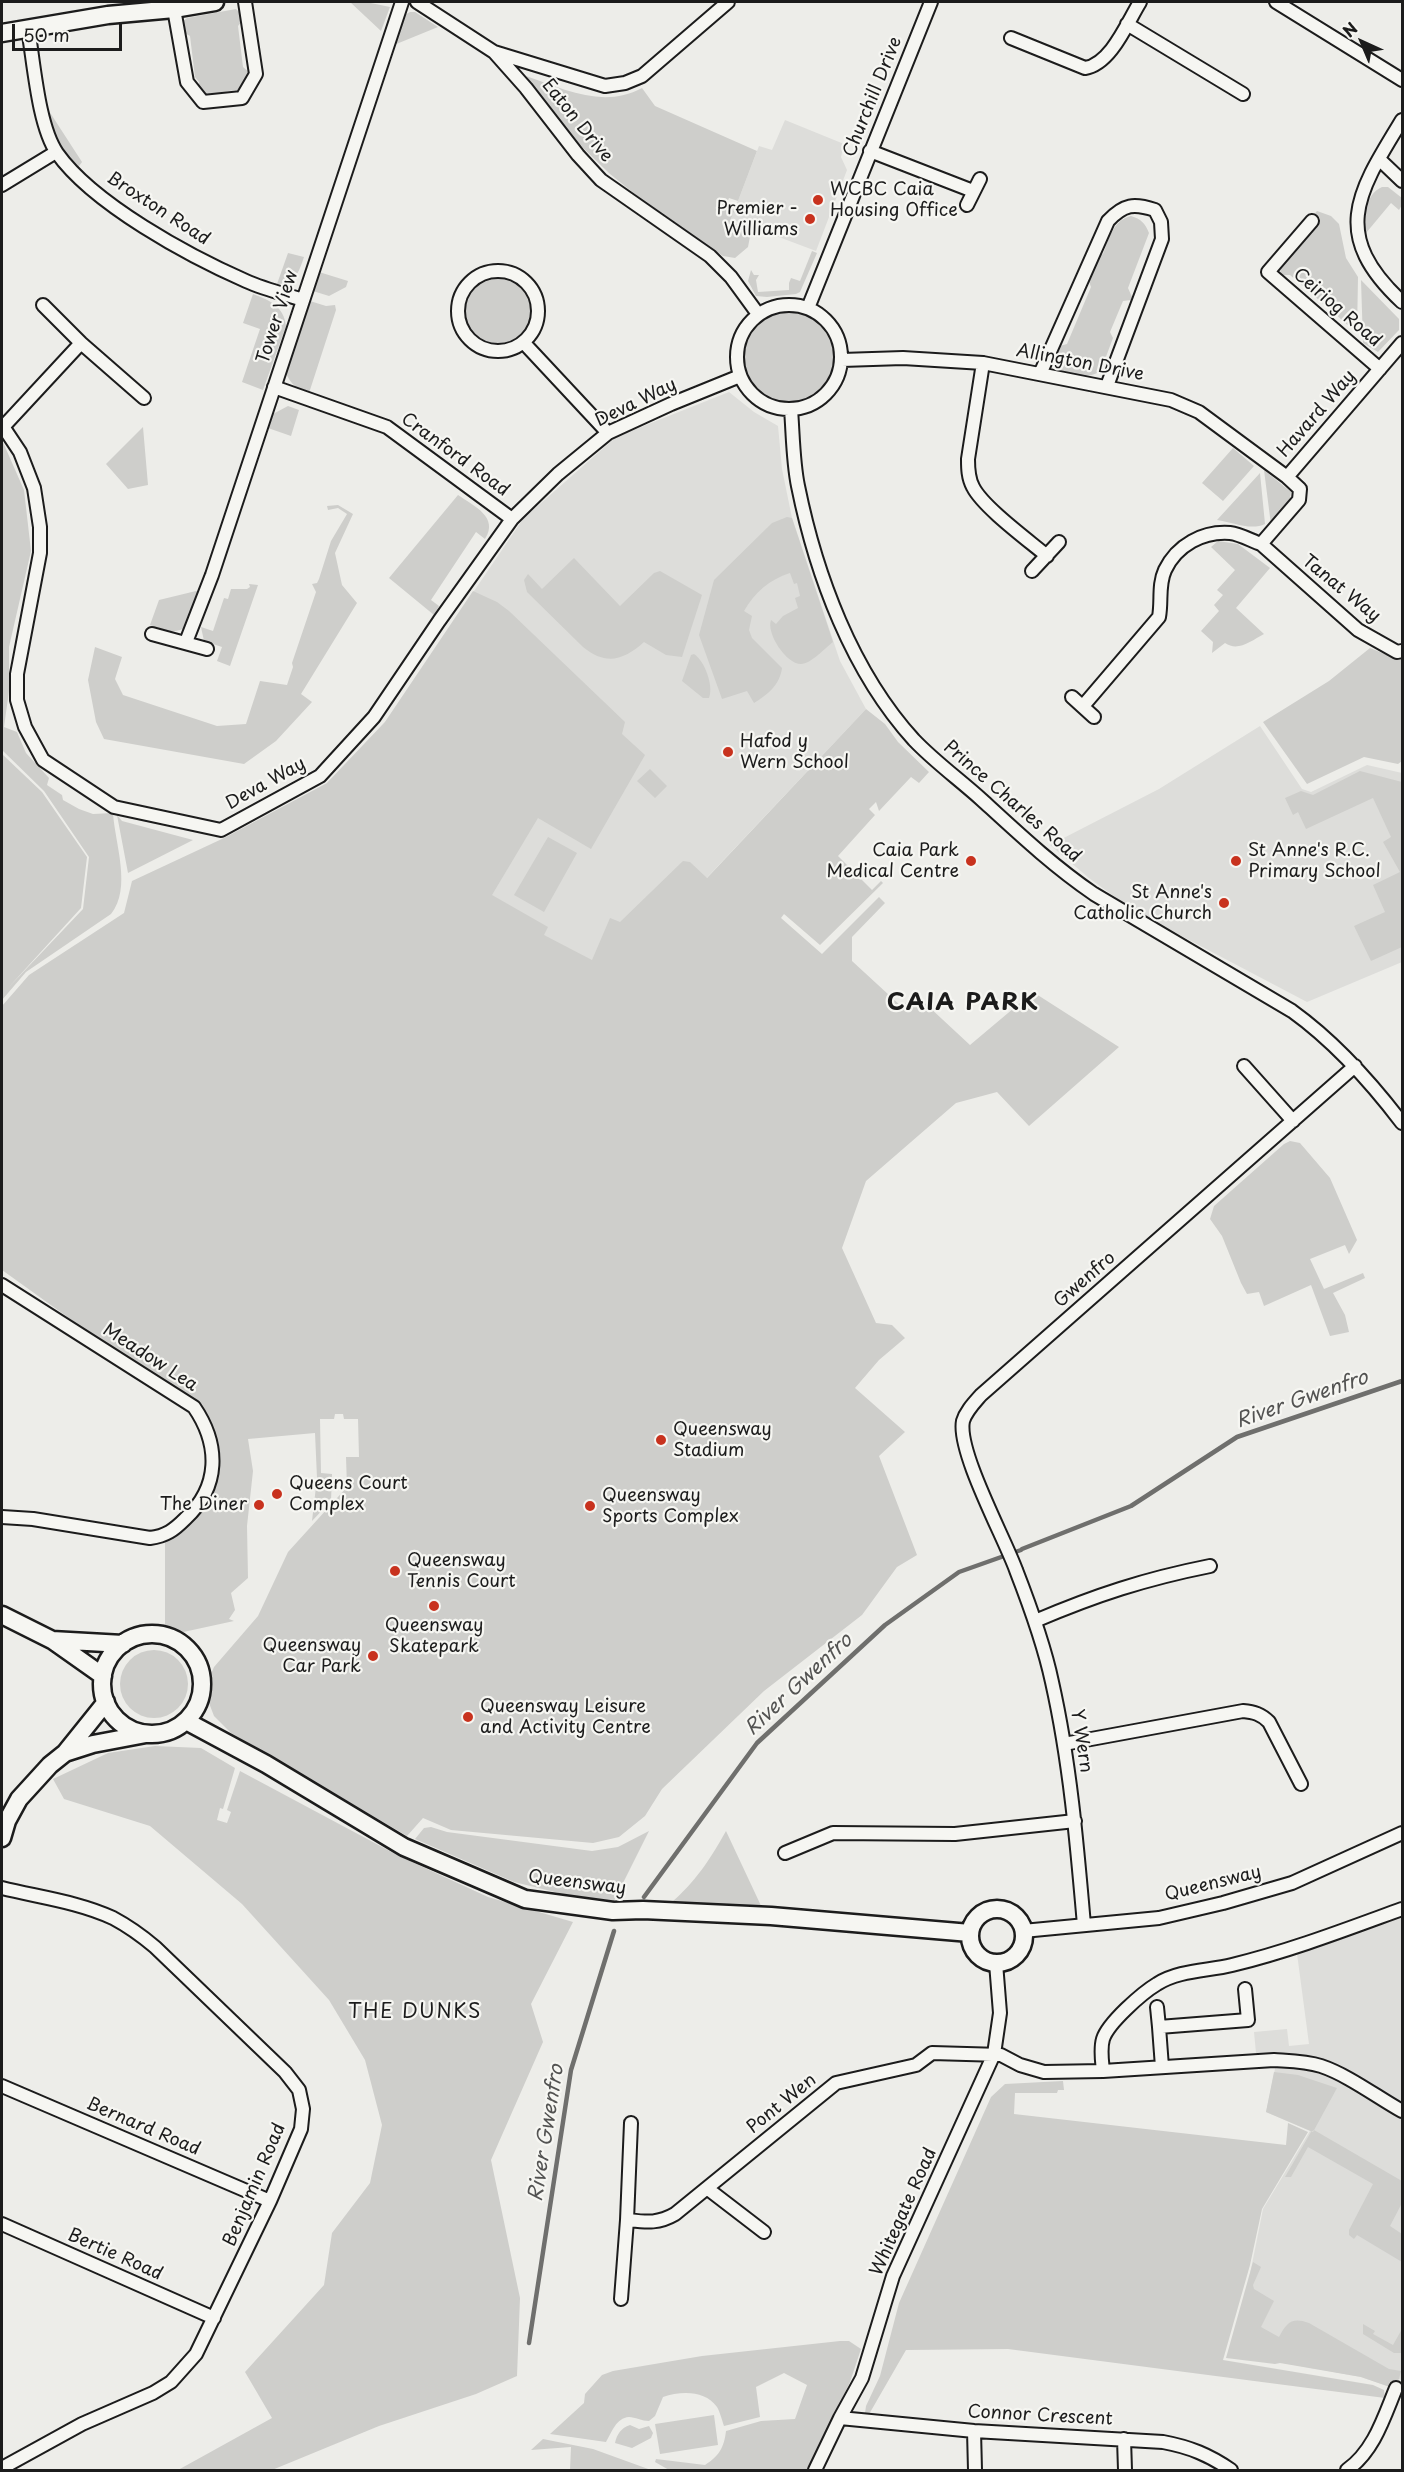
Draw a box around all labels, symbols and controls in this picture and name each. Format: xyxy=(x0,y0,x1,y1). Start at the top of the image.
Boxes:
scale bar xyxy=(15,12,124,50)
north arrow xyxy=(1332,12,1392,72)
text: N xyxy=(1337,16,1362,42)
text: 50 m xyxy=(23,21,70,48)
street label: Churchill Drive xyxy=(839,34,907,160)
street label: Eaton Drive xyxy=(537,75,617,167)
street label: Broxton Road xyxy=(102,168,214,250)
place label: WCBC Caia Housing Office xyxy=(830,179,958,222)
marker: WCBC Caia Housing Office xyxy=(811,193,825,207)
place label: Premier - Williams xyxy=(717,198,798,240)
marker: Premier - Williams xyxy=(803,212,817,226)
street label: Ceiriog Road xyxy=(1288,264,1386,352)
street label: Tower View xyxy=(253,268,303,366)
street label: Allington Drive xyxy=(1014,340,1146,386)
street label: Havard Way xyxy=(1273,366,1361,462)
street label: Deva Way xyxy=(592,374,680,432)
street label: Cranford Road xyxy=(397,408,513,502)
street label: Tanat Way xyxy=(1297,551,1385,627)
place label: Hafod y Wern School xyxy=(740,731,849,774)
street label: Prince Charles Road xyxy=(939,736,1085,868)
marker: Hafod y Wern School xyxy=(721,745,735,759)
street label: Deva Way xyxy=(222,753,310,815)
place label: Caia Park Medical Centre xyxy=(827,840,959,882)
place label: St Anne's R.C. Primary School xyxy=(1248,840,1381,882)
marker: Caia Park Medical Centre xyxy=(964,854,978,868)
marker: St Anne's R.C. Primary School xyxy=(1229,854,1243,868)
place label: St Anne's Catholic Church xyxy=(1073,882,1212,924)
marker: St Anne's Catholic Church xyxy=(1217,896,1231,910)
district label: CAIA PARK xyxy=(887,989,1039,1017)
street label: Gwenfro xyxy=(1050,1247,1120,1313)
street label: Meadow Lea xyxy=(99,1319,201,1397)
water label: River Gwenfro xyxy=(1233,1366,1371,1434)
place label: Queensway Stadium xyxy=(673,1419,772,1462)
marker: Queensway Stadium xyxy=(654,1433,668,1447)
place label: Queens Court Complex xyxy=(289,1473,408,1516)
place label: Queensway Sports Complex xyxy=(602,1485,739,1528)
marker: Queens Court Complex xyxy=(270,1487,284,1501)
place label: The Diner xyxy=(160,1494,247,1516)
marker: The Diner xyxy=(252,1498,266,1512)
marker: Queensway Sports Complex xyxy=(583,1499,597,1513)
place label: Queensway Tennis Court xyxy=(407,1550,516,1592)
marker: Queensway Tennis Court xyxy=(388,1564,402,1578)
marker: Queensway Skatepark xyxy=(427,1599,441,1613)
place label: Queensway Skatepark xyxy=(385,1615,483,1658)
water label: River Gwenfro xyxy=(740,1629,858,1741)
place label: Queensway Car Park xyxy=(262,1635,361,1678)
marker: Queensway Car Park xyxy=(366,1649,380,1663)
place label: Queensway Leisure and Activity Centre xyxy=(480,1696,651,1738)
street label: Y Wern xyxy=(1065,1708,1097,1774)
marker: Queensway Leisure and Activity Centre xyxy=(461,1710,475,1724)
street label: Queensway xyxy=(1163,1862,1263,1906)
street label: Queensway xyxy=(527,1866,627,1900)
district label: THE DUNKS xyxy=(348,2000,482,2024)
water label: River Gwenfro xyxy=(524,2063,570,2203)
street label: Pont Wen xyxy=(743,2069,821,2139)
street label: Bernard Road xyxy=(83,2093,203,2161)
street label: Benjamin Road xyxy=(219,2120,291,2250)
street label: Whitegate Road xyxy=(866,2145,942,2279)
street label: Bertie Road xyxy=(64,2224,166,2286)
street label: Connor Crescent xyxy=(967,2401,1113,2431)

